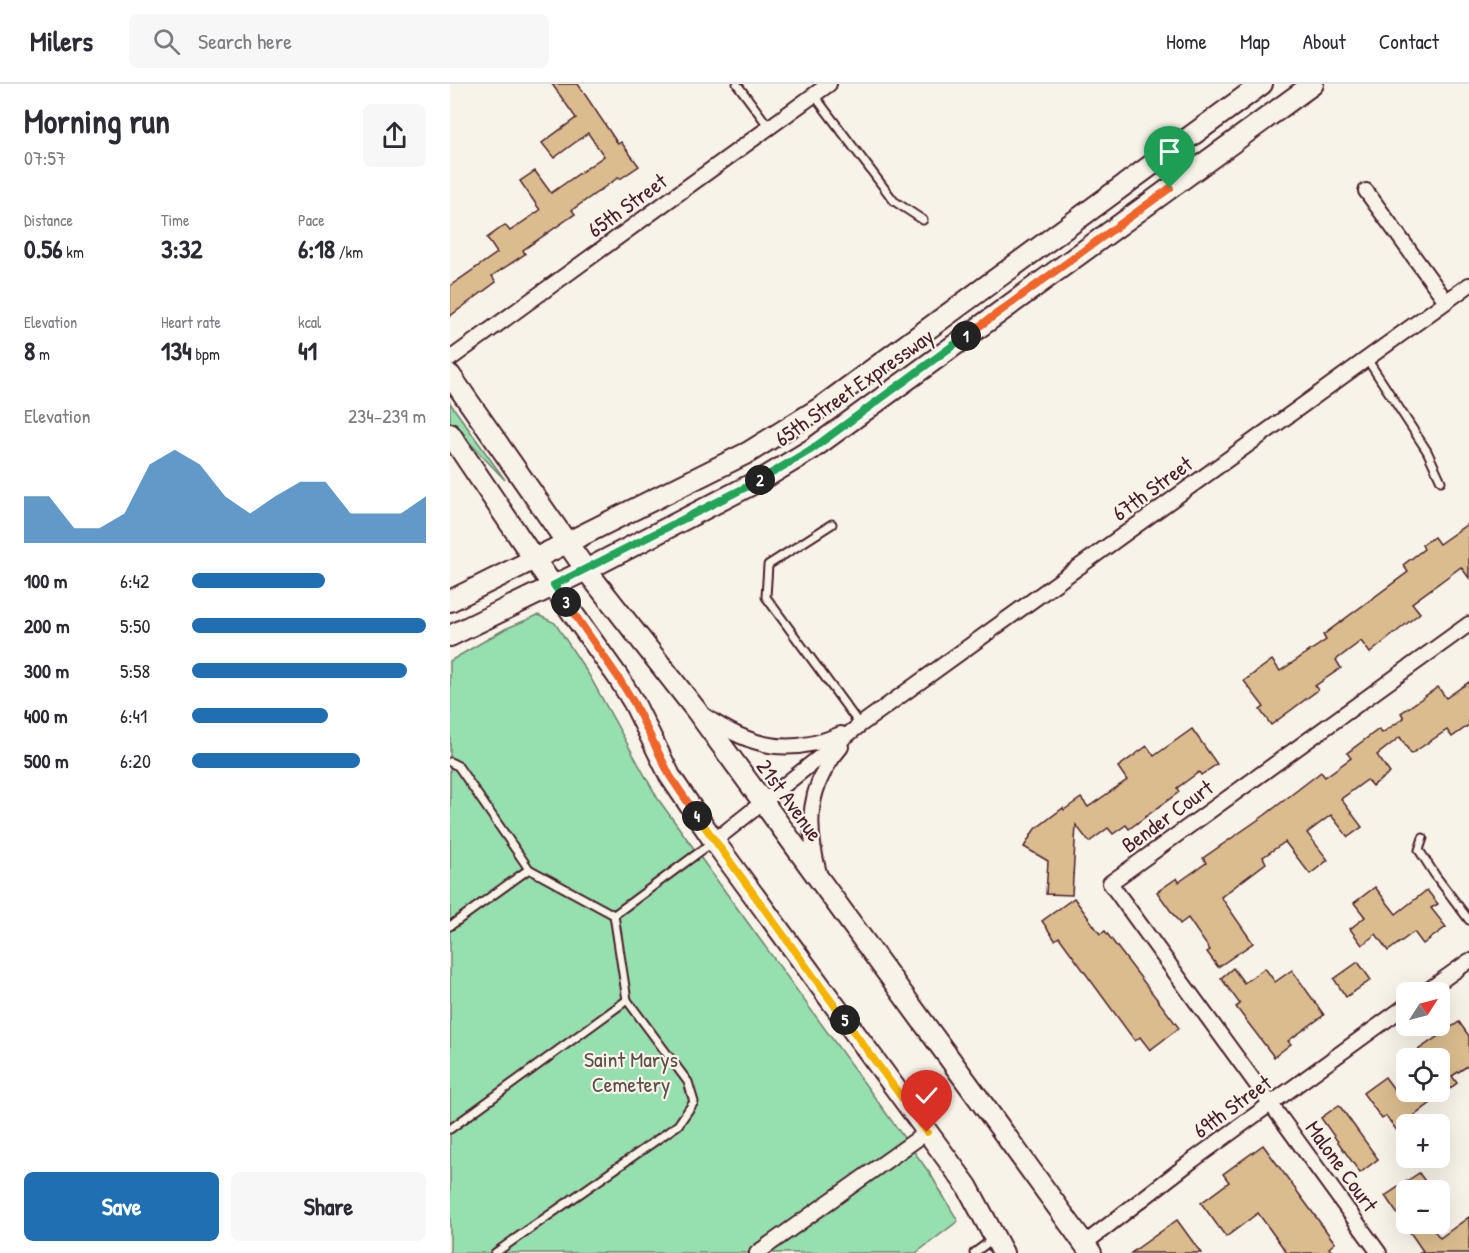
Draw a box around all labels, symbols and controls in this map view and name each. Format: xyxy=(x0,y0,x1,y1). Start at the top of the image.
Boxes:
search box xyxy=(129,14,549,68)
text: Milers xyxy=(30,22,93,60)
icon: search xyxy=(150,25,183,58)
text: Search here xyxy=(198,26,292,56)
text: Home xyxy=(1166,27,1207,56)
text: Map xyxy=(1240,27,1270,56)
text: About xyxy=(1303,27,1346,56)
text: Contact xyxy=(1379,27,1439,56)
text: Morning run xyxy=(24,99,170,143)
button: share xyxy=(363,104,426,167)
pin xyxy=(1144,126,1195,188)
icon: arrive xyxy=(1153,135,1186,168)
text: 07:57 xyxy=(24,144,66,171)
street label: 65th Street xyxy=(581,166,673,244)
text: Distance xyxy=(24,209,73,231)
text: Time xyxy=(161,209,189,231)
text: Pace xyxy=(298,209,325,231)
text: 0.56 xyxy=(24,231,63,266)
text: 3:32 xyxy=(161,231,203,266)
text: 6:18 xyxy=(298,231,335,266)
text: km xyxy=(63,241,84,263)
text: /km xyxy=(335,241,363,263)
text: Elevation xyxy=(24,311,77,333)
text: Heart rate xyxy=(161,311,221,333)
text: kcal xyxy=(298,311,321,333)
street label: 65th Street Expressway xyxy=(769,321,939,453)
pin: 1 xyxy=(951,321,981,351)
text: 1 xyxy=(963,325,969,347)
text: 8 xyxy=(24,333,35,368)
text: 134 xyxy=(161,333,192,368)
text: 41 xyxy=(298,333,317,368)
text: m xyxy=(35,343,50,365)
text: bpm xyxy=(192,343,220,365)
text: Elevation xyxy=(24,402,90,429)
text: 234–239 m xyxy=(348,402,426,429)
street label: 67th Street xyxy=(1106,448,1199,527)
pin: 2 xyxy=(745,465,775,495)
text: 2 xyxy=(756,469,764,491)
text: 100 m xyxy=(24,567,67,594)
text: 6:42 xyxy=(120,567,149,594)
pin: 3 xyxy=(551,587,581,617)
text: 3 xyxy=(562,591,570,613)
text: 200 m xyxy=(24,612,69,639)
text: 5:50 xyxy=(120,612,151,639)
text: 300 m xyxy=(24,657,69,684)
text: 5:58 xyxy=(120,657,150,684)
text: 400 m xyxy=(24,702,68,729)
text: 6:41 xyxy=(120,702,147,729)
text: 500 m xyxy=(24,747,69,774)
text: 6:20 xyxy=(120,747,151,774)
street label: 21st Avenue xyxy=(750,753,830,848)
street label: Bender Court xyxy=(1115,772,1219,859)
pin: 4 xyxy=(682,801,712,831)
text: 4 xyxy=(694,805,700,827)
north arrow xyxy=(1396,982,1450,1036)
map controls xyxy=(1396,982,1450,1234)
pin: 5 xyxy=(830,1005,860,1035)
text: 5 xyxy=(842,1009,848,1031)
park label: Saint Marys Cemetery xyxy=(584,1044,678,1099)
button: locate xyxy=(1396,1048,1450,1102)
street label: 69th Street xyxy=(1187,1067,1278,1145)
pin xyxy=(901,1070,952,1132)
icon: check xyxy=(910,1079,943,1112)
street label: Malone Court xyxy=(1299,1114,1386,1218)
button: + xyxy=(1396,1114,1450,1168)
button: Save xyxy=(24,1172,219,1241)
button: Share xyxy=(231,1172,426,1241)
button: − xyxy=(1396,1180,1450,1234)

